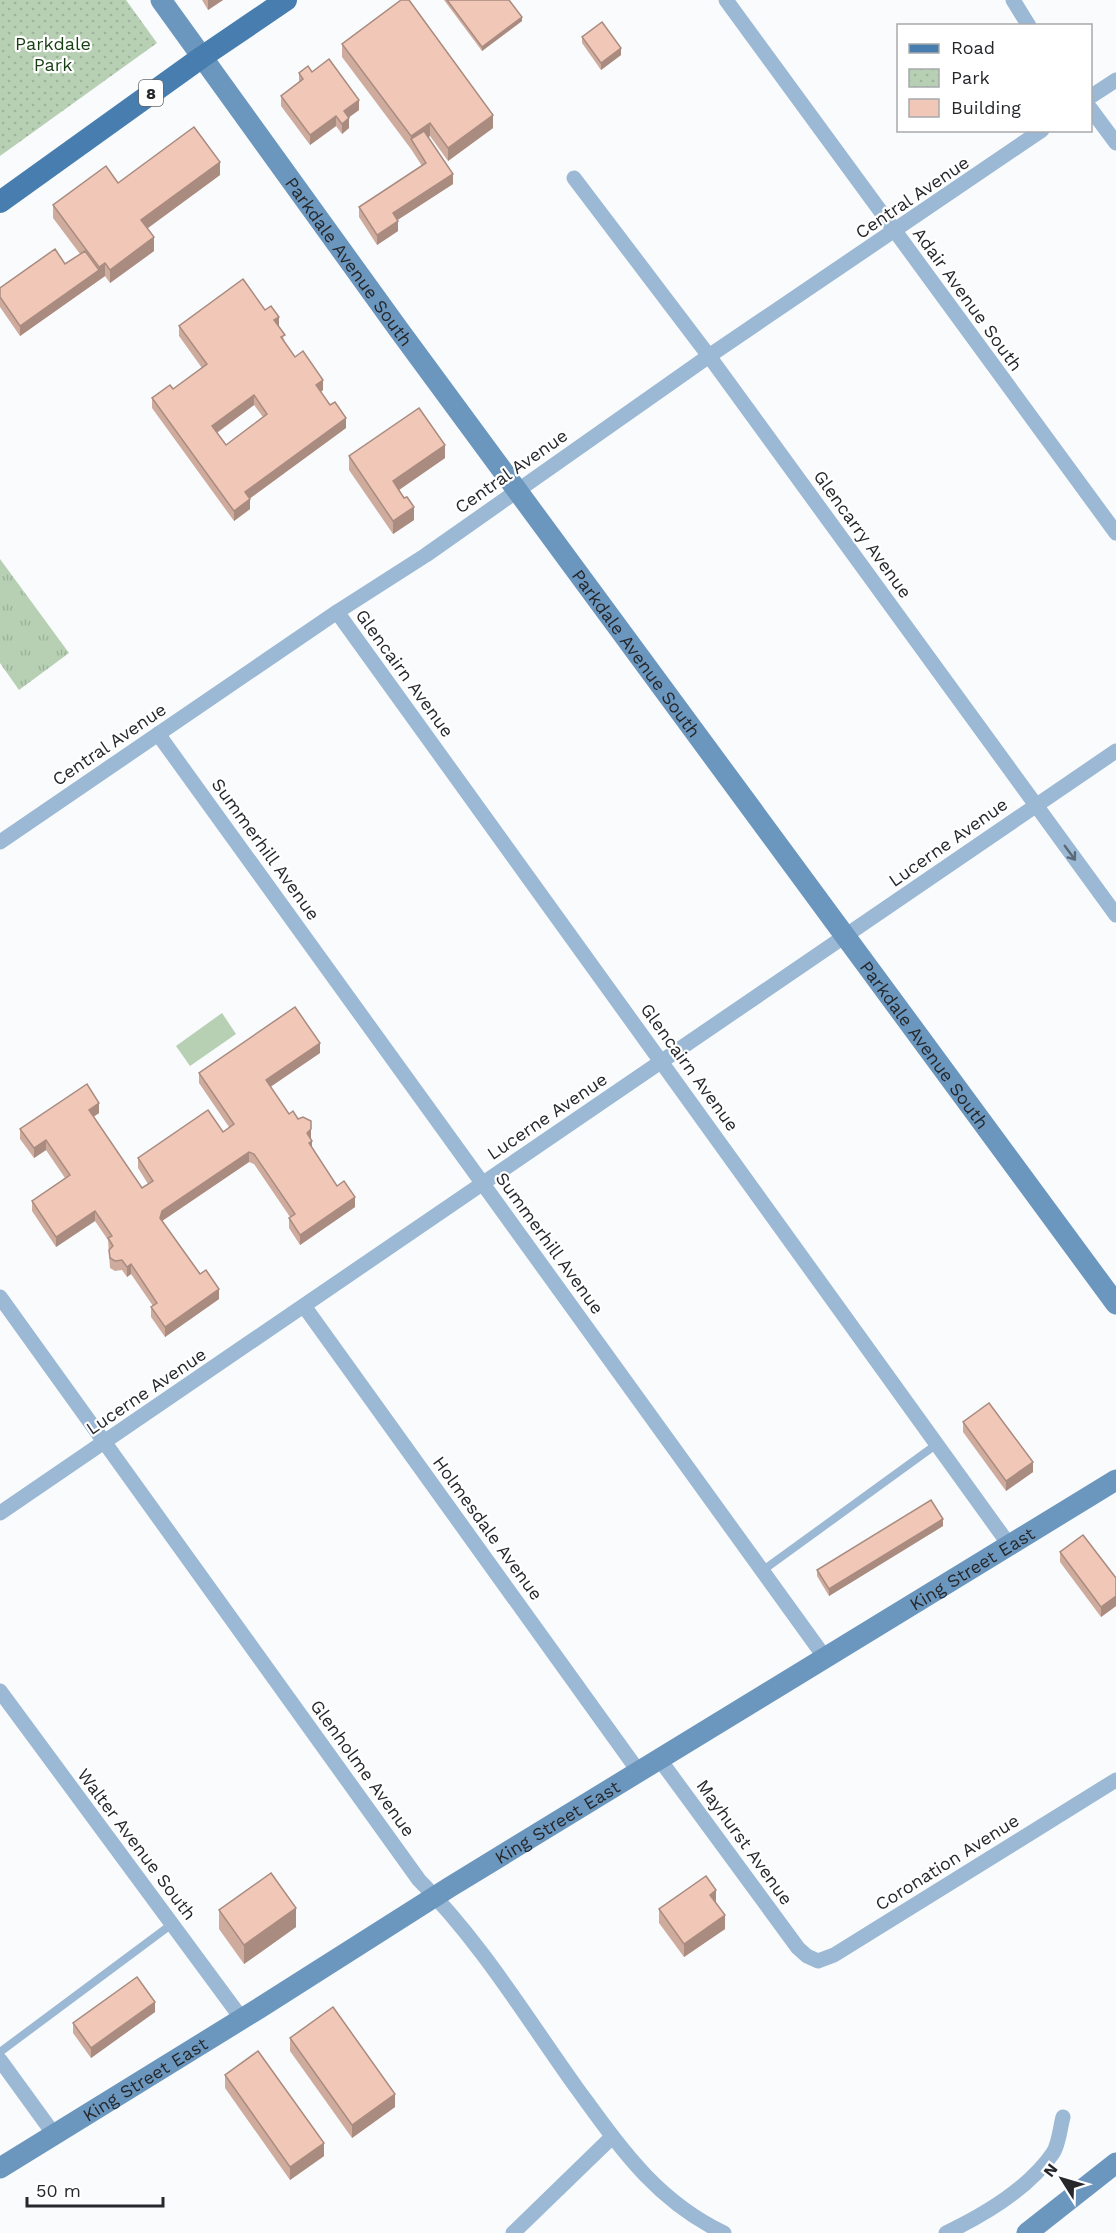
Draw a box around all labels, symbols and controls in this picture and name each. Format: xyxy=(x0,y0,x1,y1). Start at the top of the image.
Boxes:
legend xyxy=(897,24,1092,132)
park label: Parkdale Park xyxy=(15,33,91,75)
text: Road xyxy=(951,37,995,58)
text: Park xyxy=(951,67,990,88)
road number: 8 xyxy=(139,80,163,106)
text: Building xyxy=(951,97,1021,118)
street label: Central Avenue xyxy=(851,151,973,243)
street label: Parkdale Avenue South xyxy=(281,173,417,350)
street label: Adair Avenue South xyxy=(909,223,1027,375)
street label: Central Avenue xyxy=(451,424,571,518)
street label: Glencarry Avenue xyxy=(810,466,916,602)
street label: Parkdale Avenue South xyxy=(568,565,706,741)
street label: Glencairn Avenue xyxy=(352,605,458,741)
street label: Central Avenue xyxy=(48,698,170,790)
street label: Summerhill Avenue xyxy=(208,774,324,924)
street label: Lucerne Avenue xyxy=(885,793,1011,891)
one-way arrow xyxy=(1064,844,1077,860)
street label: Parkdale Avenue South xyxy=(856,956,994,1133)
street label: Glencairn Avenue xyxy=(637,999,743,1135)
street label: Lucerne Avenue xyxy=(483,1068,611,1164)
street label: Summerhill Avenue xyxy=(492,1168,608,1318)
street label: Lucerne Avenue xyxy=(82,1343,210,1439)
street label: Holmesdale Avenue xyxy=(429,1452,547,1604)
street label: King Street East xyxy=(905,1522,1038,1614)
street label: Glenholme Avenue xyxy=(306,1695,420,1841)
street label: Walter Avenue South xyxy=(73,1764,201,1924)
street label: King Street East xyxy=(491,1775,624,1868)
street label: Mayhurst Avenue xyxy=(693,1775,797,1909)
street label: Coronation Avenue xyxy=(871,1809,1023,1915)
street label: King Street East xyxy=(79,2032,211,2125)
north arrow xyxy=(1032,2149,1092,2209)
text: N xyxy=(1039,2160,1062,2181)
scale bar xyxy=(27,2170,164,2208)
text: 50 m xyxy=(36,2180,81,2201)

